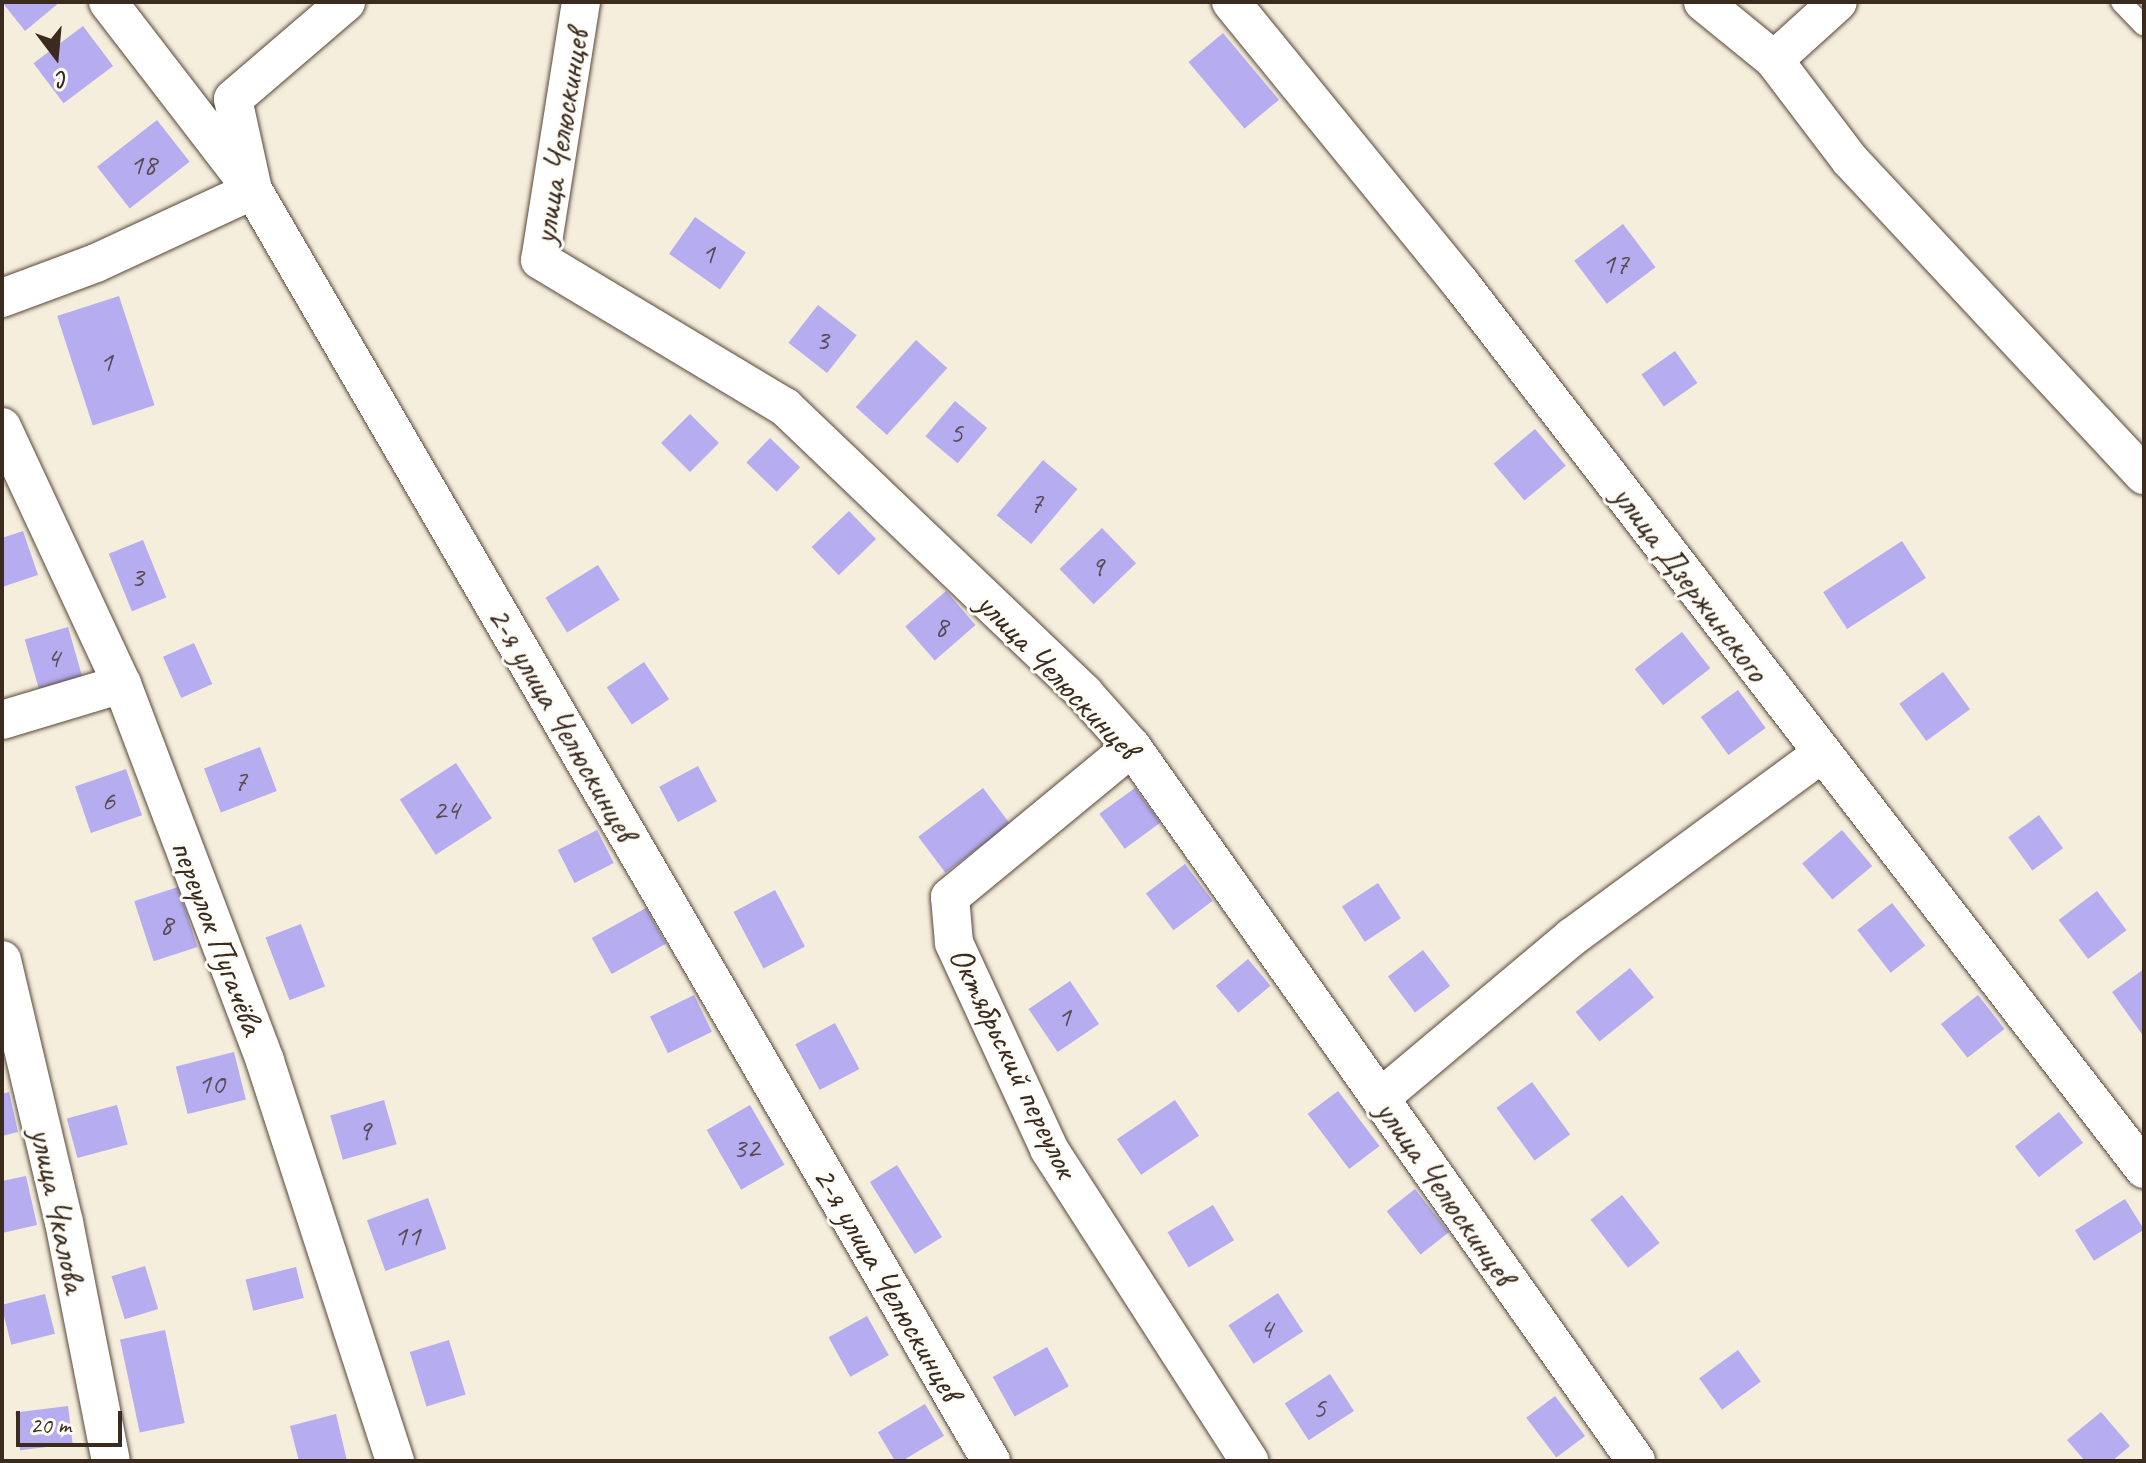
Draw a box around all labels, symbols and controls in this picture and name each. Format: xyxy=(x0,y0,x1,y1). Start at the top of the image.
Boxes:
north arrow xyxy=(16,16,96,96)
street label: улица Челюскинцев xyxy=(523,27,597,247)
text: С xyxy=(54,64,72,94)
house number: 18 xyxy=(130,146,156,182)
house number: 1 xyxy=(701,235,715,271)
house number: 17 xyxy=(1602,245,1628,281)
house number: 3 xyxy=(815,321,829,357)
house number: 1 xyxy=(99,343,113,379)
house number: 5 xyxy=(949,414,963,450)
street label: улица Дзержинского xyxy=(1605,478,1777,688)
house number: 7 xyxy=(1029,484,1043,520)
house number: 9 xyxy=(1090,548,1104,584)
house number: 3 xyxy=(130,558,144,594)
street label: улица Челюскинцев xyxy=(968,583,1148,767)
street label: 2-я улица Челюскинцев xyxy=(480,599,646,847)
house number: 8 xyxy=(934,608,948,644)
house number: 4 xyxy=(46,639,60,675)
house number: 7 xyxy=(233,762,247,798)
house number: 6 xyxy=(101,782,115,818)
house number: 24 xyxy=(433,791,459,827)
street label: переулок Пугачёва xyxy=(162,833,274,1041)
house number: 8 xyxy=(159,906,173,942)
street label: Октябрьский переулок xyxy=(941,940,1087,1184)
house number: 1 xyxy=(1057,998,1071,1034)
house number: 10 xyxy=(198,1065,224,1101)
street label: улица Челюскинцев xyxy=(1367,1092,1525,1292)
house number: 9 xyxy=(357,1112,371,1148)
street label: улица Чкалова xyxy=(22,1125,96,1295)
house number: 32 xyxy=(733,1129,759,1165)
street label: 2-я улица Челюскинцев xyxy=(805,1159,971,1407)
house number: 11 xyxy=(394,1217,420,1253)
house number: 4 xyxy=(1259,1310,1273,1346)
house number: 5 xyxy=(1312,1389,1326,1425)
scale bar xyxy=(20,1395,126,1445)
text: 20 m xyxy=(30,1410,71,1440)

